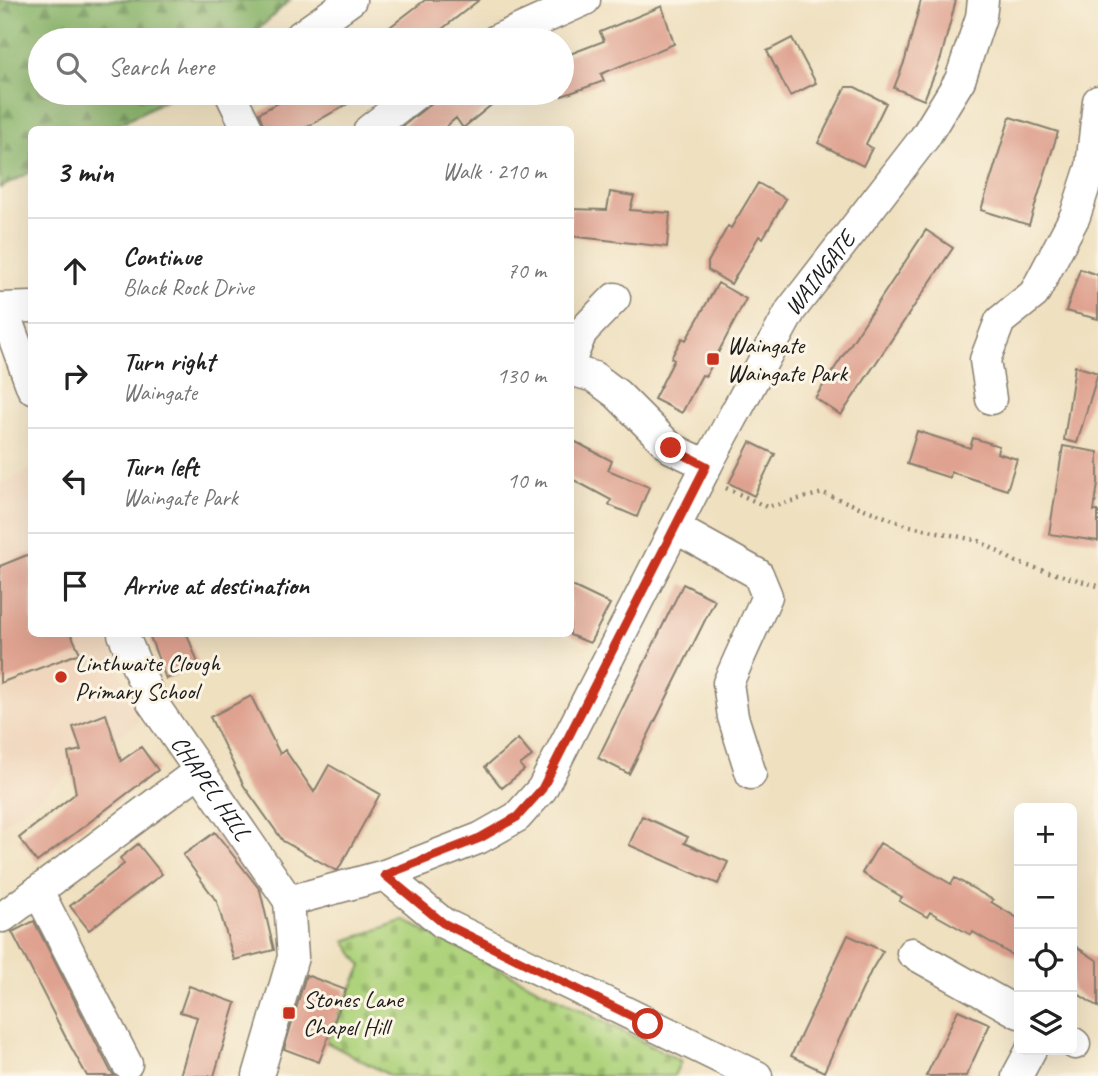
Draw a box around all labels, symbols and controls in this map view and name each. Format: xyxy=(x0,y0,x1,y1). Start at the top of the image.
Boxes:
search box xyxy=(28,28,574,105)
icon: search xyxy=(52,48,90,86)
text: Search here xyxy=(108,50,214,83)
text: 3 min xyxy=(56,153,113,191)
text: Walk · 210 m xyxy=(442,157,546,186)
street label: WAINGATE xyxy=(778,222,864,321)
text: Continue xyxy=(123,240,201,273)
icon: ahead xyxy=(56,252,94,290)
text: 70 m xyxy=(507,256,546,285)
text: Black Rock Drive xyxy=(123,273,254,302)
place label: Waingate Waingate Park xyxy=(727,330,849,388)
text: Turn right xyxy=(123,345,214,378)
marker: Waingate Waingate Park xyxy=(705,351,721,367)
icon: right xyxy=(56,357,94,395)
text: 130 m xyxy=(497,361,546,390)
text: Waingate xyxy=(123,378,197,407)
route end xyxy=(655,432,686,463)
text: Turn left xyxy=(123,450,198,483)
icon: left xyxy=(56,462,94,500)
text: 10 m xyxy=(507,466,546,495)
text: Waingate Park xyxy=(123,483,238,512)
icon: arrive xyxy=(56,567,94,605)
text: Arrive at destination xyxy=(123,569,309,602)
place label: Linthwaite Clough Primary School xyxy=(75,648,221,706)
marker: Linthwaite Clough Primary School xyxy=(53,669,69,685)
street label: CHAPEL HILL xyxy=(165,730,258,846)
map controls xyxy=(1014,803,1077,1055)
button: + xyxy=(1014,803,1077,866)
button: − xyxy=(1014,866,1077,929)
button: locate xyxy=(1014,929,1077,992)
place label: Stones Lane Chapel Hill xyxy=(303,984,405,1042)
button: layers xyxy=(1014,992,1077,1055)
marker: Stones Lane Chapel Hill xyxy=(281,1005,297,1021)
route start xyxy=(632,1008,663,1039)

